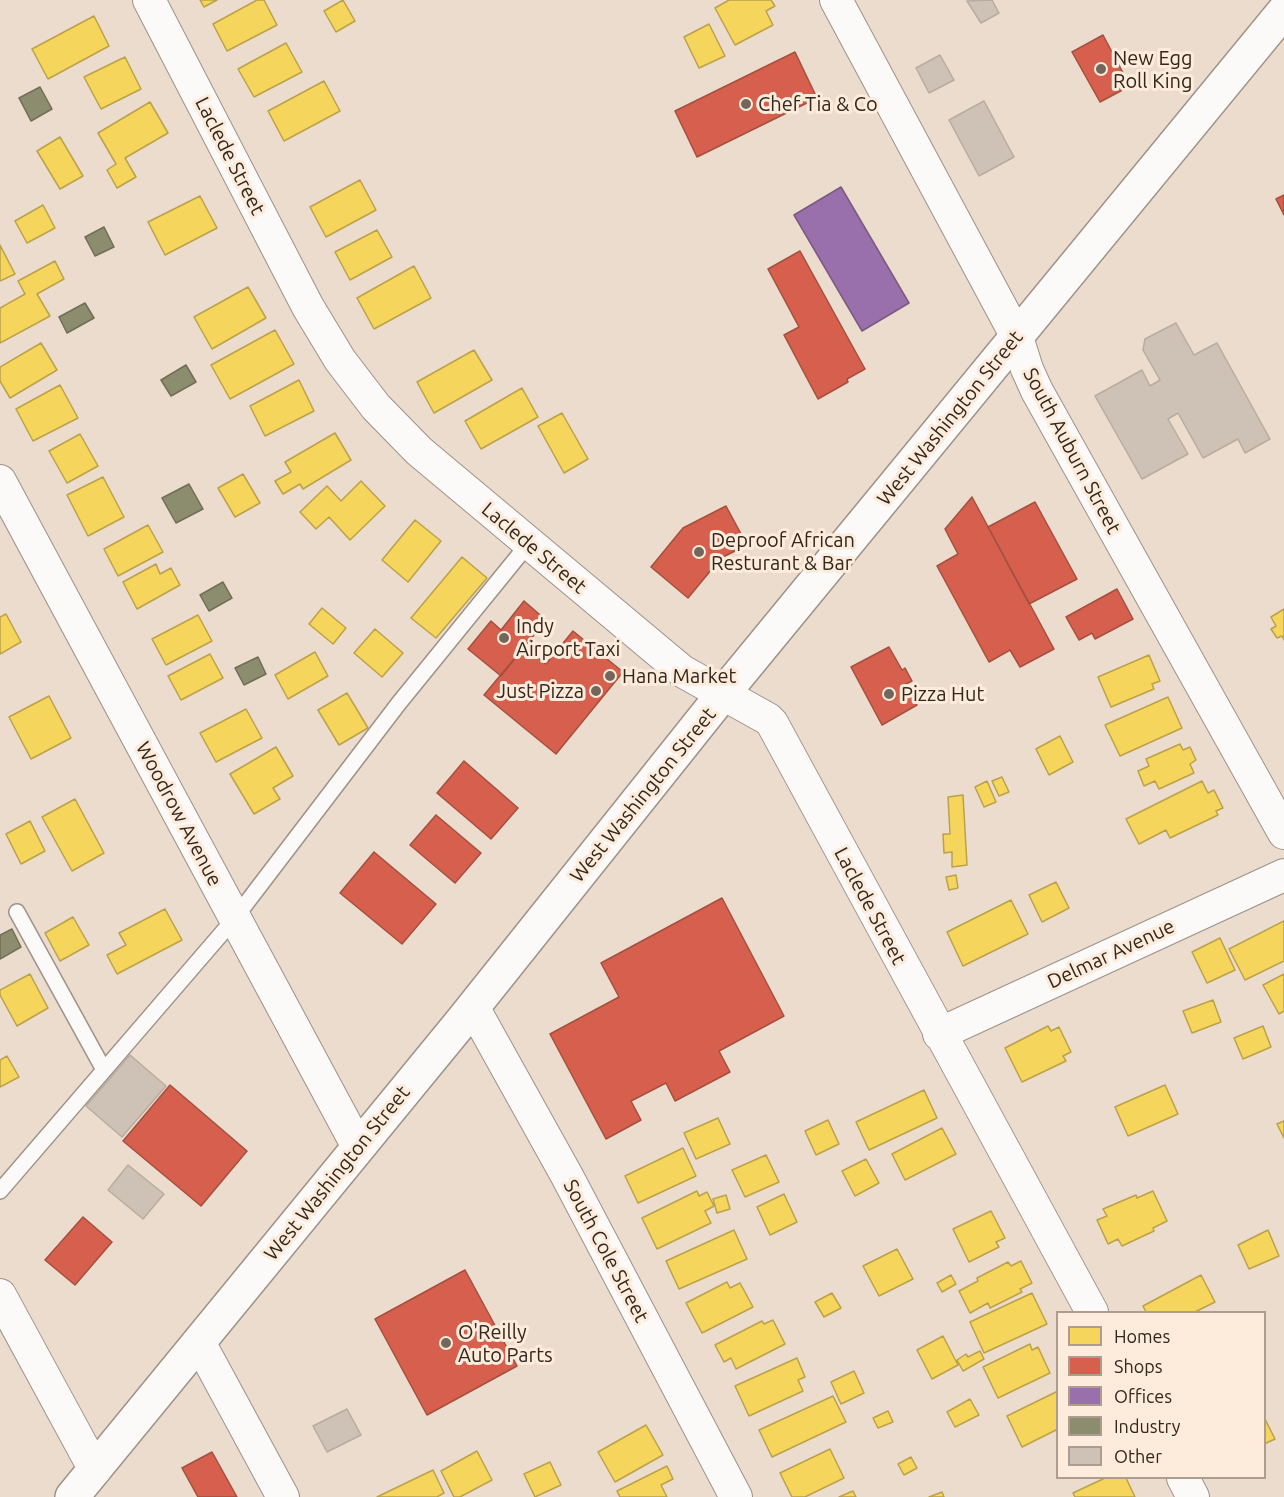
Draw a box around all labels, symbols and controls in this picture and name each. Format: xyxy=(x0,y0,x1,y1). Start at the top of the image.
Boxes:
place label: New Egg Roll King xyxy=(1113,46,1193,93)
marker: New Egg Roll King xyxy=(1094,62,1108,76)
place label: Chef Tia & Co xyxy=(758,92,878,116)
street label: Laclede Street xyxy=(190,93,270,219)
marker: Chef Tia & Co xyxy=(739,97,753,111)
street label: West Washington Street xyxy=(872,326,1028,510)
street label: South Auburn Street xyxy=(1018,364,1126,538)
street label: Laclede Street xyxy=(477,497,591,599)
place label: Deproof African Resturant & Bar xyxy=(711,528,855,575)
marker: Deproof African Resturant & Bar xyxy=(692,545,706,559)
place label: Indy Airport Taxi xyxy=(516,614,620,661)
marker: Indy Airport Taxi xyxy=(497,631,511,645)
place label: Hana Market xyxy=(622,664,736,688)
marker: Hana Market xyxy=(603,669,617,683)
place label: Just Pizza xyxy=(496,679,584,703)
place label: Pizza Hut xyxy=(901,682,984,706)
marker: Just Pizza xyxy=(589,684,603,698)
marker: Pizza Hut xyxy=(882,687,896,701)
street label: West Washington Street xyxy=(565,703,721,887)
street label: Woodrow Avenue xyxy=(131,738,227,890)
street label: Laclede Street xyxy=(829,843,911,969)
street label: Delmar Avenue xyxy=(1044,914,1178,994)
street label: West Washington Street xyxy=(259,1081,415,1265)
street label: South Cole Street xyxy=(558,1176,654,1326)
legend xyxy=(1056,1311,1266,1479)
place label: O'Reilly Auto Parts xyxy=(458,1320,553,1367)
text: Homes xyxy=(1114,1326,1170,1346)
marker: O'Reilly Auto Parts xyxy=(439,1336,453,1350)
text: Shops xyxy=(1114,1356,1163,1376)
text: Offices xyxy=(1114,1386,1172,1406)
text: Industry xyxy=(1114,1416,1180,1436)
text: Other xyxy=(1114,1446,1162,1466)

